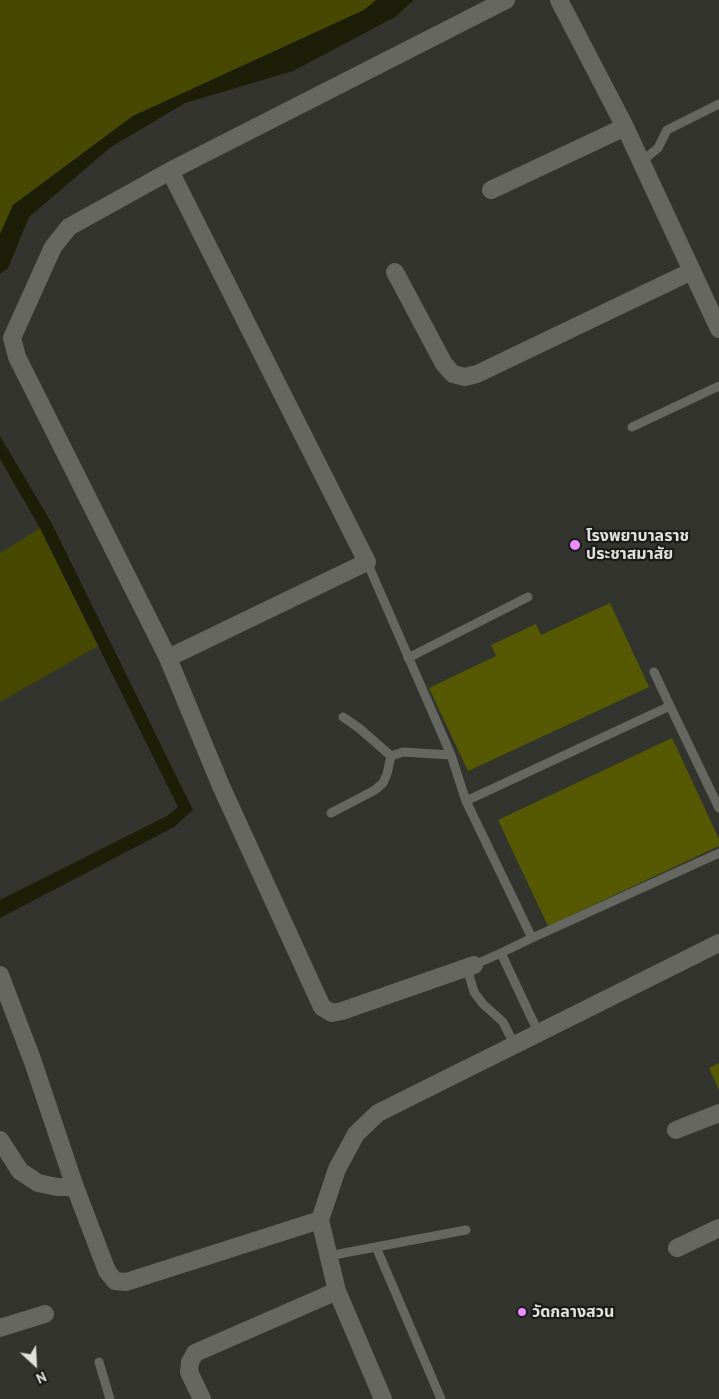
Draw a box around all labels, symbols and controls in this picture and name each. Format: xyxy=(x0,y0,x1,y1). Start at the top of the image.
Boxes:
place label: โรงพยาบาลราช ประชาสมาสัย xyxy=(586,526,689,564)
marker: โรงพยาบาลราช ประชาสมาสัย xyxy=(568,538,582,552)
place label: วัดกลางสวน xyxy=(532,1302,614,1322)
marker: วัดกลางสวน xyxy=(516,1306,528,1318)
north arrow xyxy=(10,1339,60,1389)
text: N xyxy=(33,1367,49,1388)

